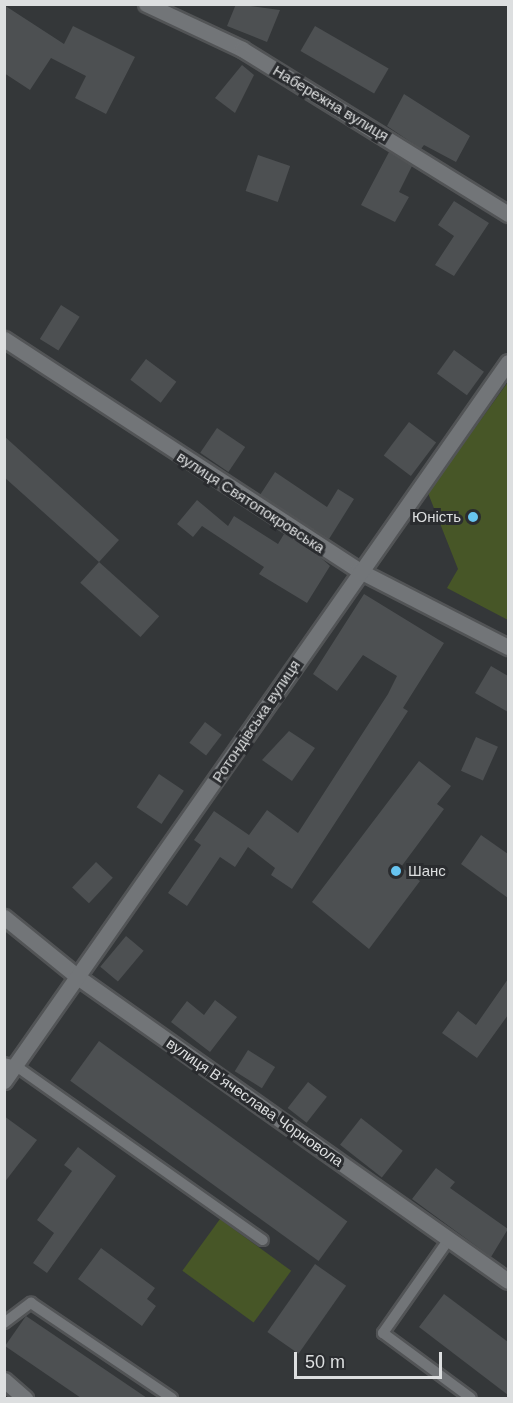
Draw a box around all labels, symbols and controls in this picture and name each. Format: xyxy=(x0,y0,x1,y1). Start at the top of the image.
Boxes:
street label: Набережна вулиця xyxy=(270,61,392,145)
street label: вулиця Святопокровська xyxy=(174,447,328,557)
place label: Юність xyxy=(412,508,461,526)
marker: Юність xyxy=(466,510,480,524)
street label: Ротондівська вулиця xyxy=(208,656,304,786)
place label: Шанс xyxy=(408,862,446,880)
marker: Шанс xyxy=(389,864,403,878)
street label: вулиця Вʼячеслава Чорновола xyxy=(163,1034,347,1170)
scale bar xyxy=(297,1340,446,1378)
text: 50 m xyxy=(305,1352,345,1372)

